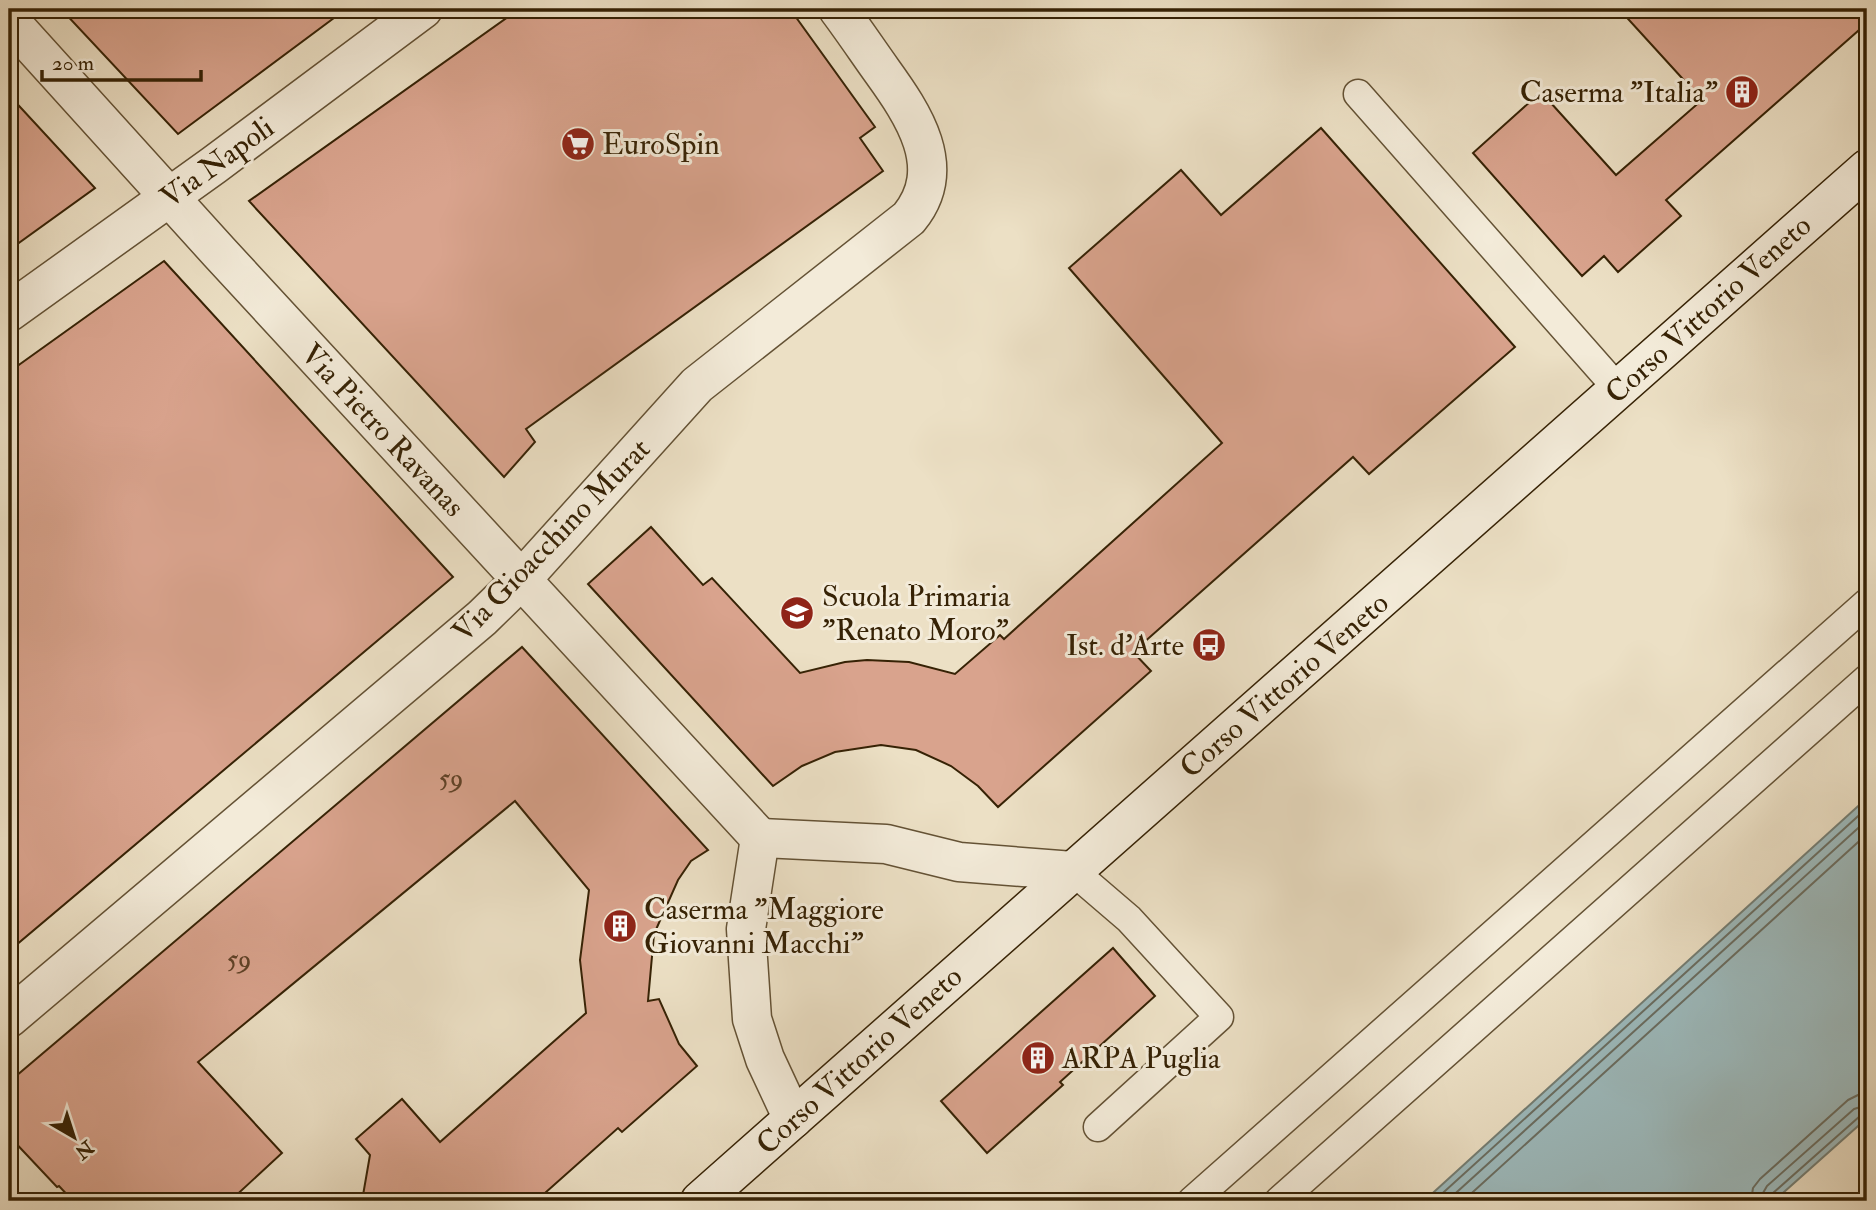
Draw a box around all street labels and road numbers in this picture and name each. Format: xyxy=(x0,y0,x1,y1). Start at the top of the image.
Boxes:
street label: Via Napoli xyxy=(153,109,281,216)
street label: Corso Vittorio Veneto xyxy=(1598,207,1819,412)
street label: Via Pietro Ravanas xyxy=(293,336,472,525)
street label: Via Gioacchino Murat xyxy=(445,431,658,650)
street label: Corso Vittorio Veneto xyxy=(1172,585,1396,786)
street label: Corso Vittorio Veneto xyxy=(749,958,970,1163)

